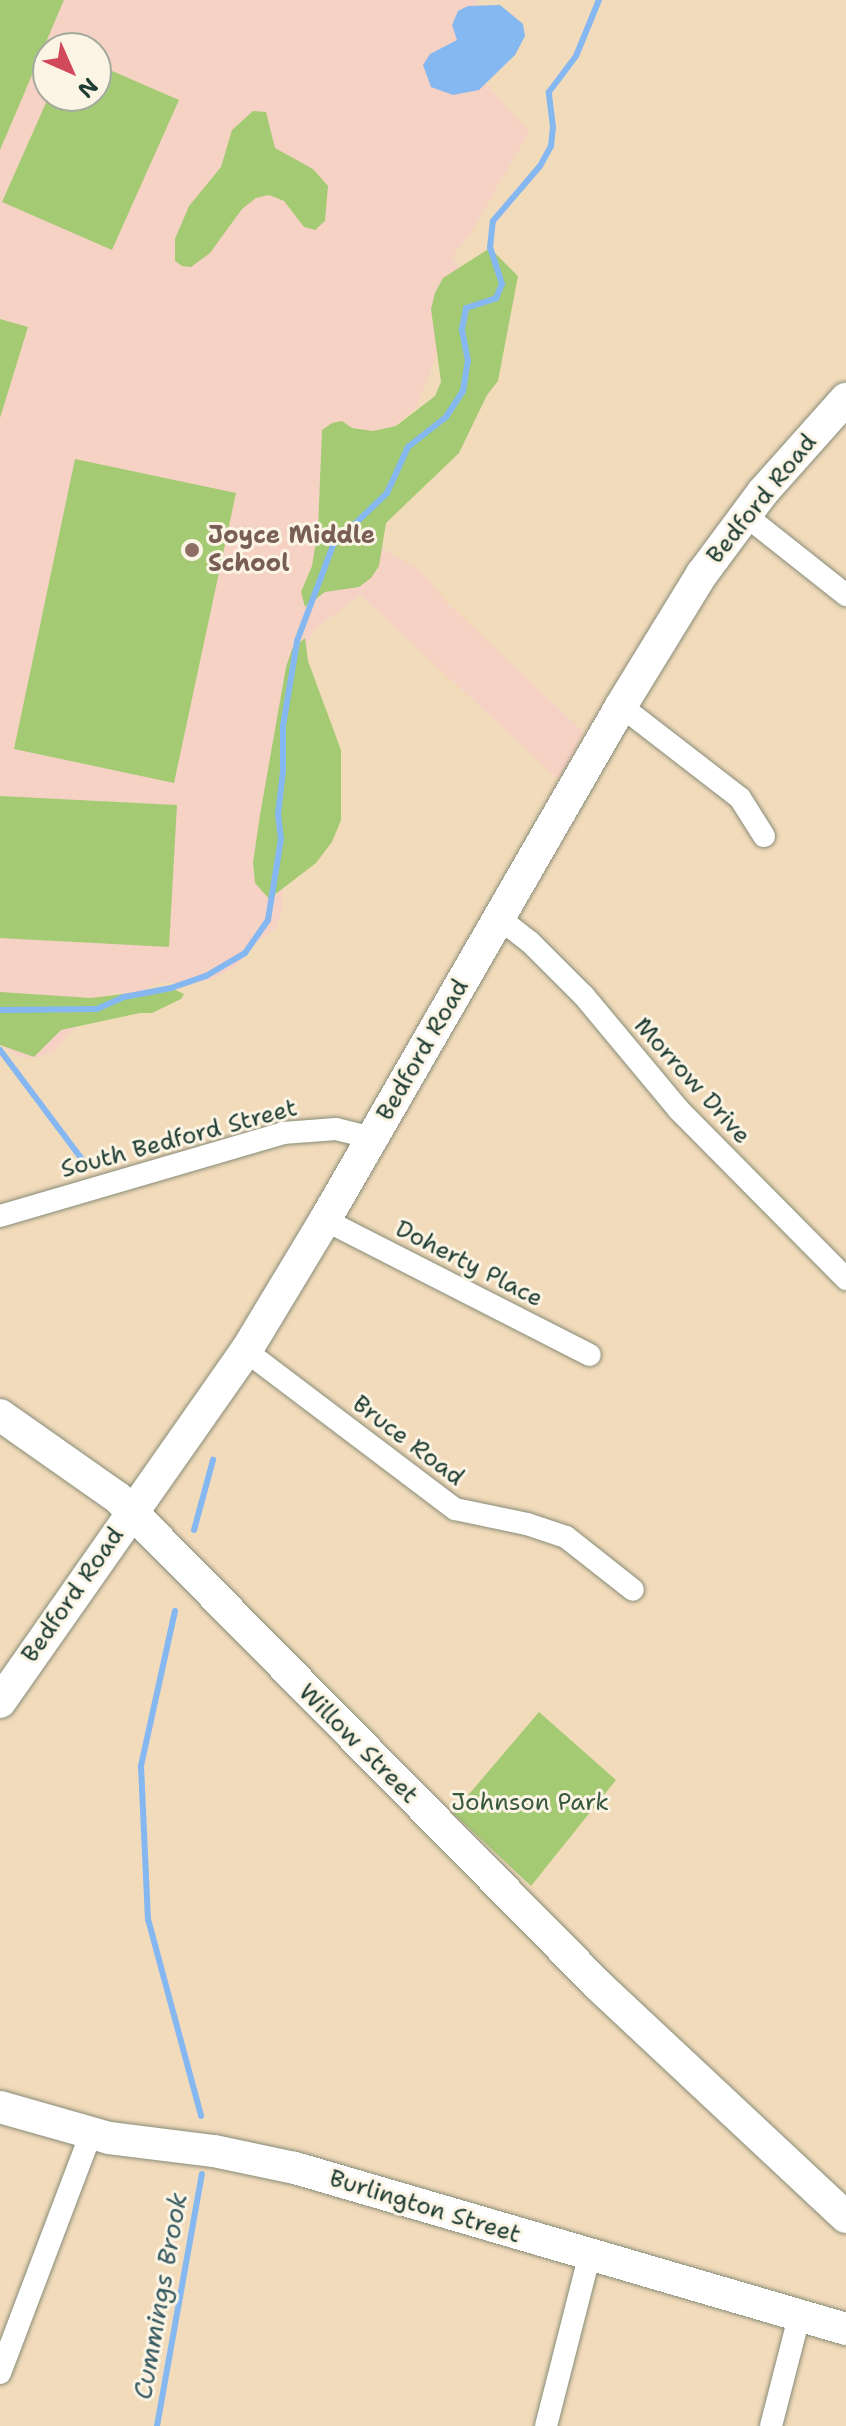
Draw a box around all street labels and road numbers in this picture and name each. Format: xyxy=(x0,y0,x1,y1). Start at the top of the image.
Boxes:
street label: Bedford Road xyxy=(701,428,823,570)
street label: Bedford Road xyxy=(371,974,475,1126)
street label: Morrow Drive xyxy=(628,1012,756,1150)
street label: South Bedford Street xyxy=(58,1094,300,1184)
street label: Doherty Place xyxy=(390,1214,548,1314)
street label: Bruce Road xyxy=(347,1390,469,1492)
street label: Bedford Road xyxy=(16,1522,130,1668)
street label: Willow Street xyxy=(292,1678,424,1810)
street label: Burlington Street xyxy=(326,2164,524,2250)

